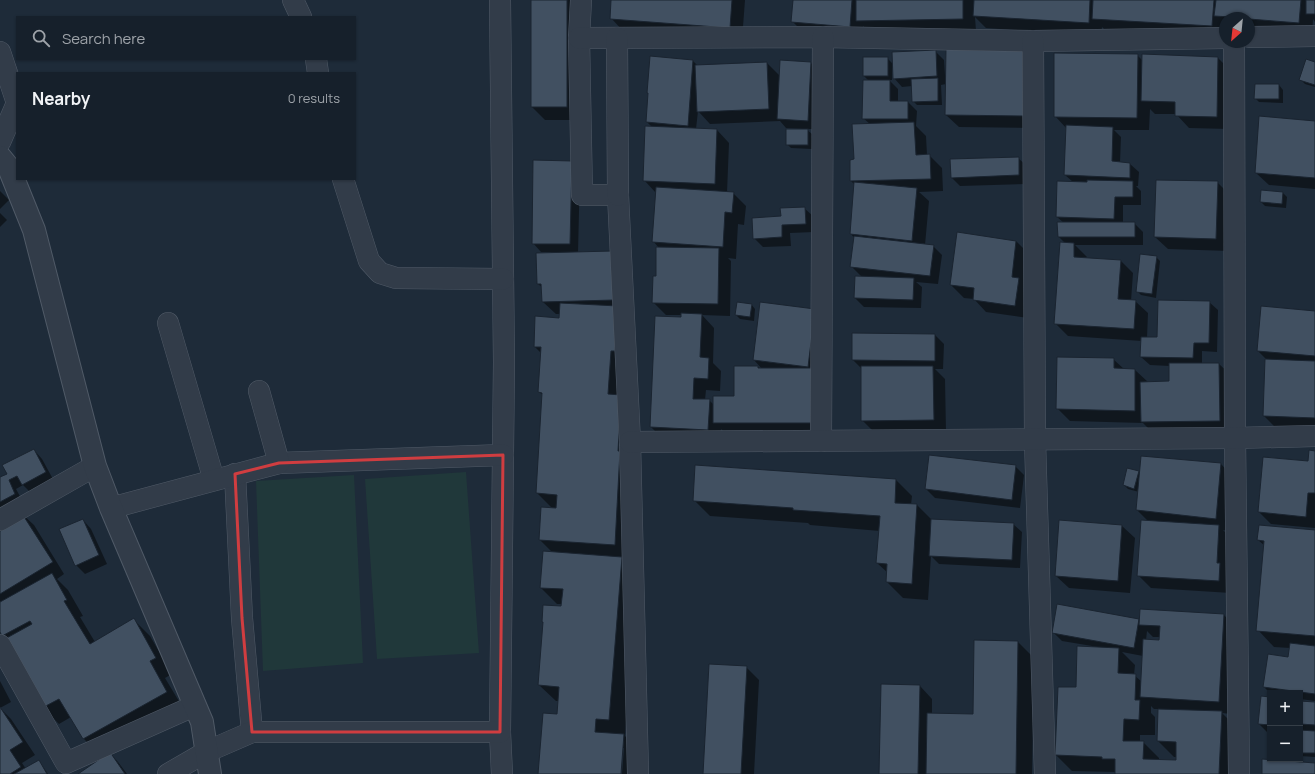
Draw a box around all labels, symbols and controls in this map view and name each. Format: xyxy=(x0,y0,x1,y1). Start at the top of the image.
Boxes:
north arrow xyxy=(1219,12,1255,48)
search box xyxy=(16,16,356,60)
icon: search xyxy=(30,27,52,49)
text: Search here xyxy=(62,28,145,49)
text: Nearby xyxy=(32,87,90,110)
text: 0 results xyxy=(288,89,340,107)
map controls xyxy=(1267,690,1303,762)
button: + xyxy=(1267,690,1303,726)
button: − xyxy=(1267,726,1303,762)

